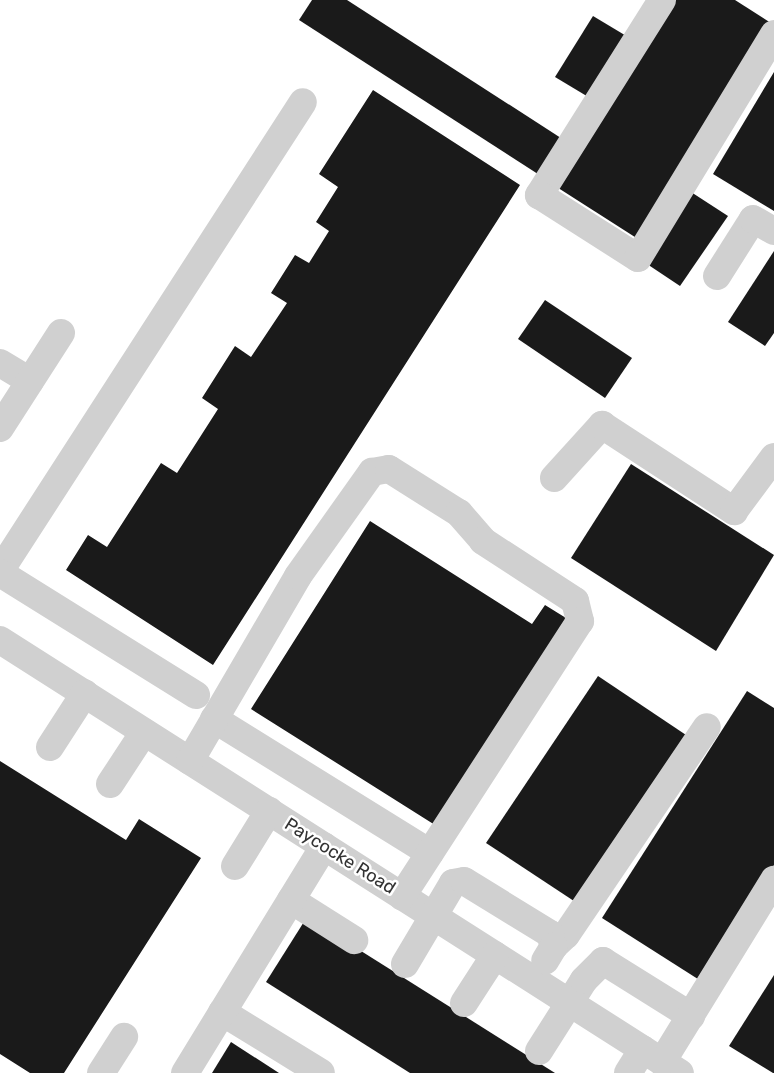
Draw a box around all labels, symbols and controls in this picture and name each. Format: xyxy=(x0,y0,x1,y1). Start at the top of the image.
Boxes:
street label: Paycocke Road xyxy=(280,813,400,899)

